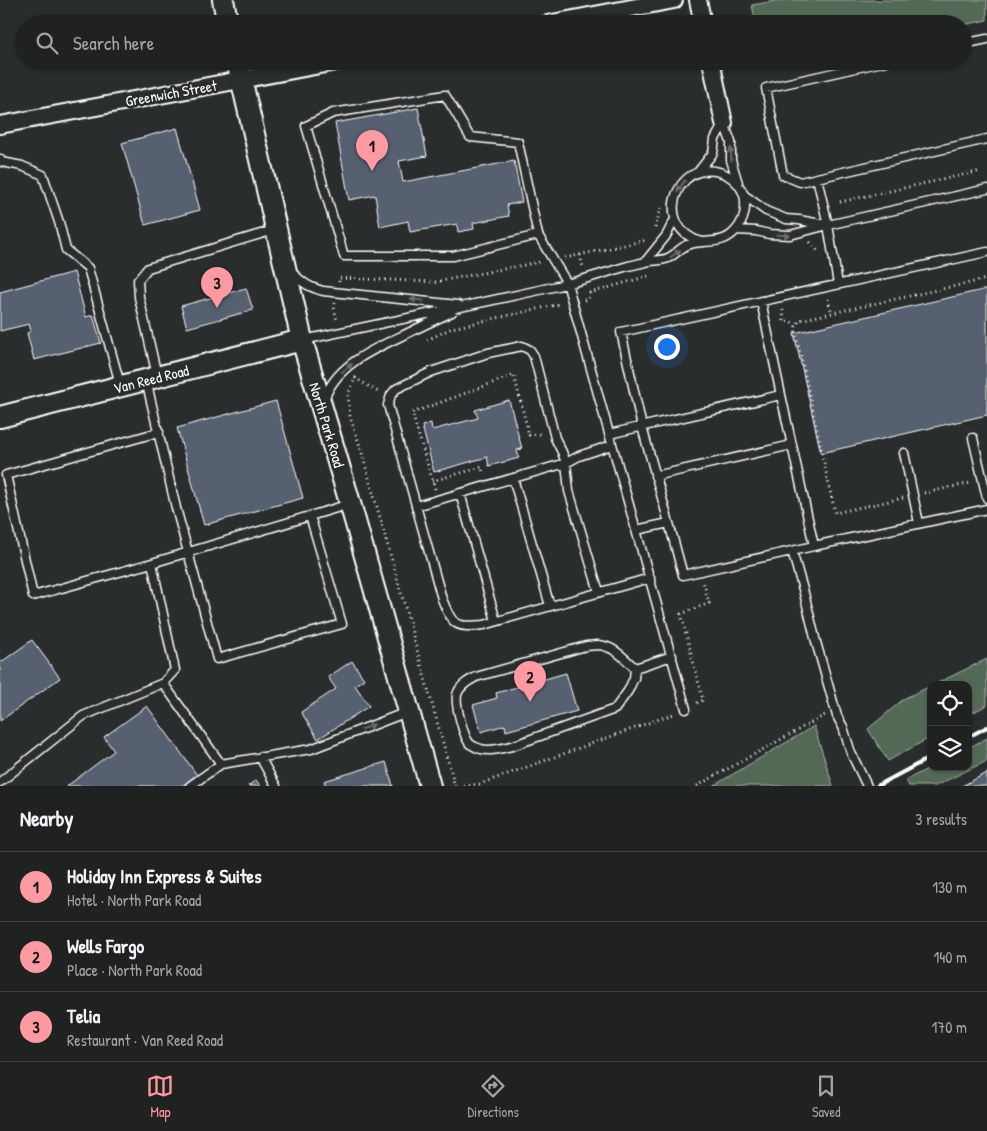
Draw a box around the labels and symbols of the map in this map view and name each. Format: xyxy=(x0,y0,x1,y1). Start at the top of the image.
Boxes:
street label: Greenwich Street xyxy=(124,74,219,111)
pin: 1 xyxy=(356,130,388,171)
one-way arrow xyxy=(727,146,735,162)
one-way arrow xyxy=(676,179,686,193)
one-way arrow xyxy=(775,231,791,239)
one-way arrow xyxy=(668,249,681,259)
pin: 3 xyxy=(201,267,233,308)
one-way arrow xyxy=(409,296,425,304)
your location xyxy=(654,334,680,360)
street label: Van Reed Road xyxy=(111,359,191,399)
one-way arrow xyxy=(340,363,353,374)
street label: North Park Road xyxy=(304,380,350,470)
pin: 2 xyxy=(514,661,546,702)
one-way arrow xyxy=(361,723,376,731)

